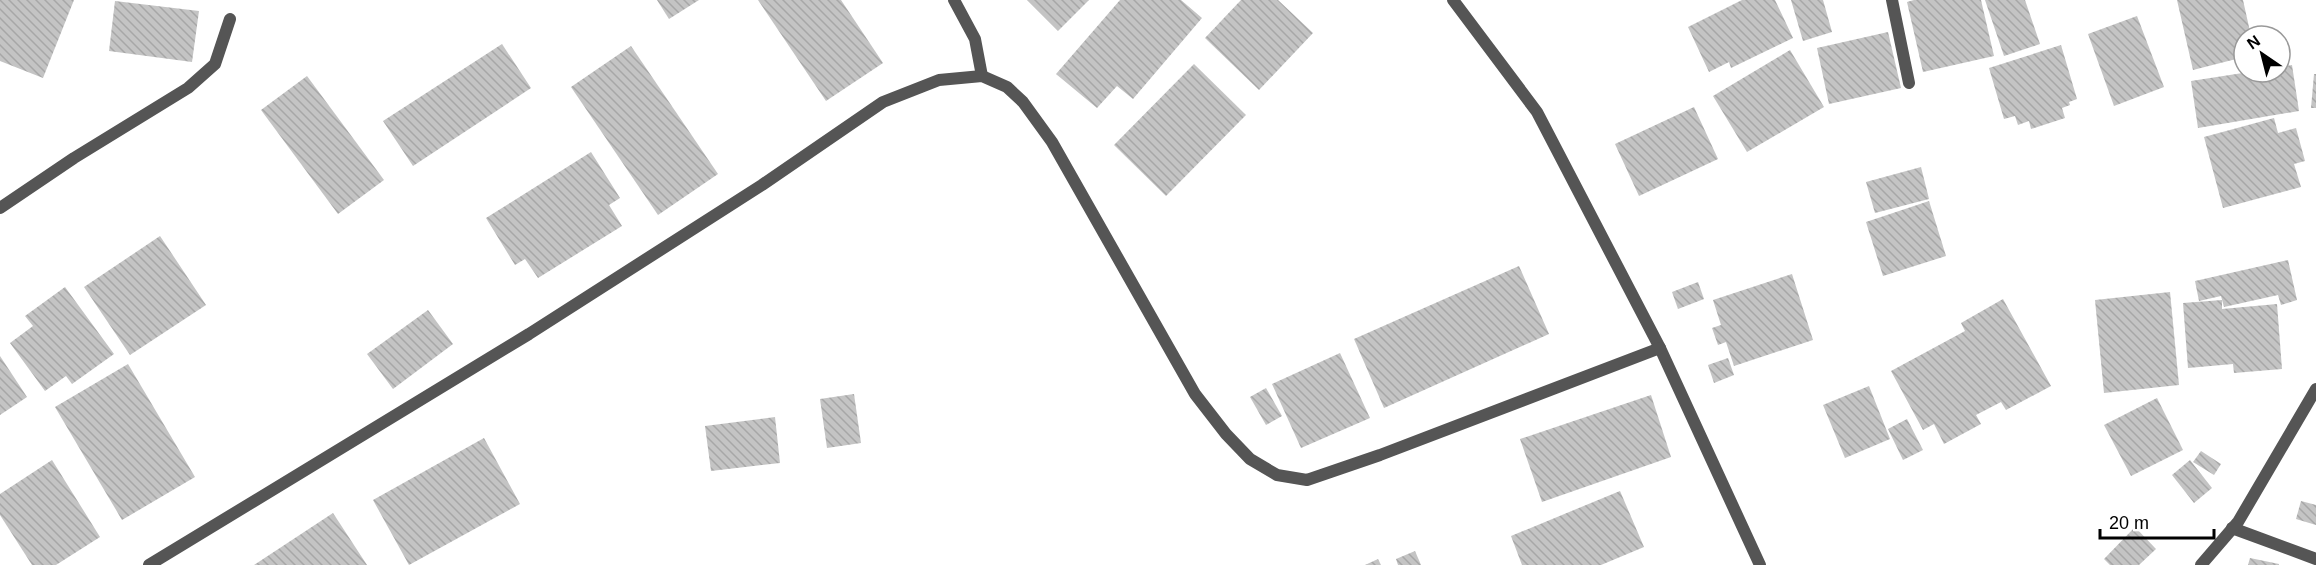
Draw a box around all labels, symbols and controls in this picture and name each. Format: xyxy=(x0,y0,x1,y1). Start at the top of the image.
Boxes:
north arrow xyxy=(2232,24,2292,84)
text: N xyxy=(2244,32,2263,52)
scale bar xyxy=(2100,502,2214,540)
text: 20 m xyxy=(2109,513,2149,533)

